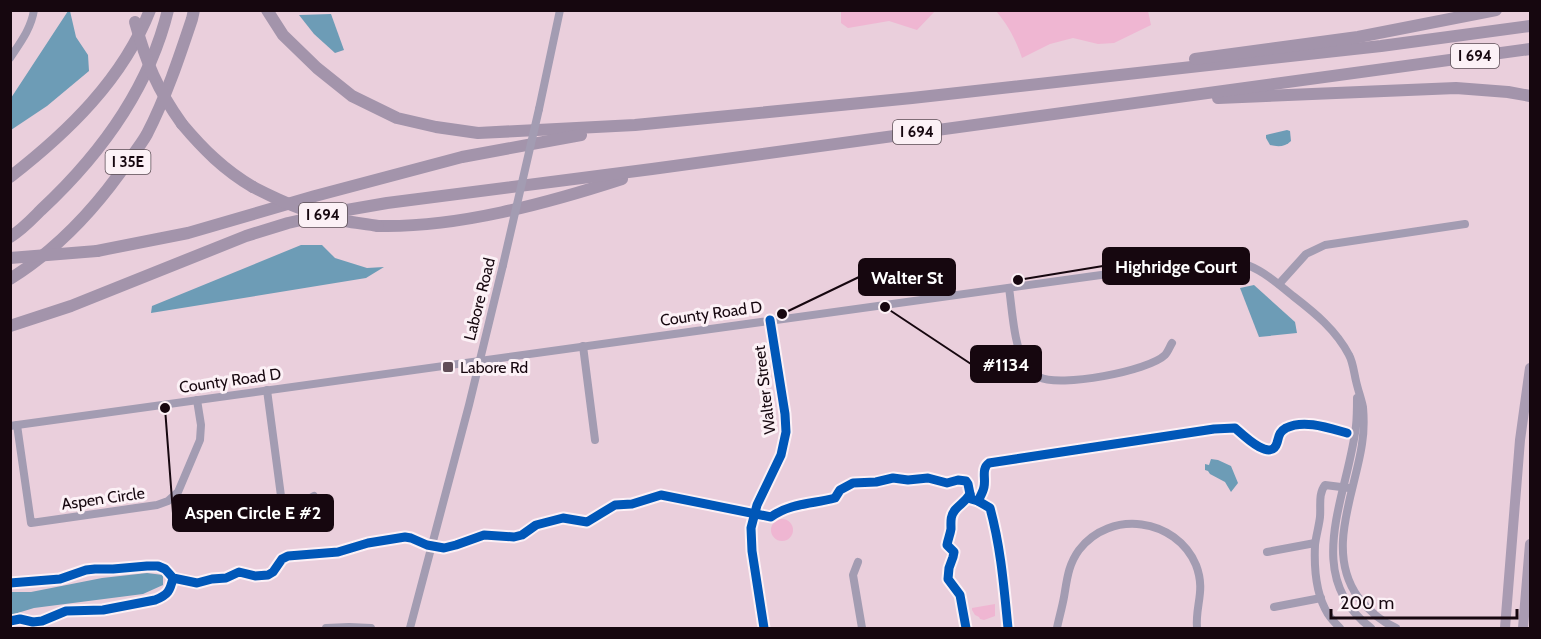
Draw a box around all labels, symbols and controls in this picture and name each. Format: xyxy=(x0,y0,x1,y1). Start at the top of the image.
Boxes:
road number: I 694 xyxy=(1451,44,1499,68)
road number: I 694 xyxy=(893,120,941,144)
road number: I 35E xyxy=(106,150,150,174)
road number: I 694 xyxy=(299,203,347,227)
callout: Highridge Court xyxy=(1103,248,1249,284)
street label: Labore Road xyxy=(460,256,499,343)
text: Highridge Court xyxy=(1115,256,1237,278)
callout: Walter St xyxy=(859,259,955,295)
text: Walter St xyxy=(871,267,943,289)
street label: County Road D xyxy=(659,297,763,330)
street label: Walter Street xyxy=(750,344,779,435)
callout: #1134 xyxy=(971,346,1041,382)
text: #1134 xyxy=(983,354,1029,376)
place label: Labore Rd xyxy=(460,358,528,377)
marker: Labore Rd xyxy=(441,360,455,374)
street label: County Road D xyxy=(178,364,282,397)
street label: Aspen Circle xyxy=(60,483,146,514)
callout: Aspen Circle E #2 xyxy=(173,495,333,531)
text: Aspen Circle E #2 xyxy=(185,502,321,524)
scale bar xyxy=(1331,582,1517,620)
text: 200 m xyxy=(1340,592,1394,614)

